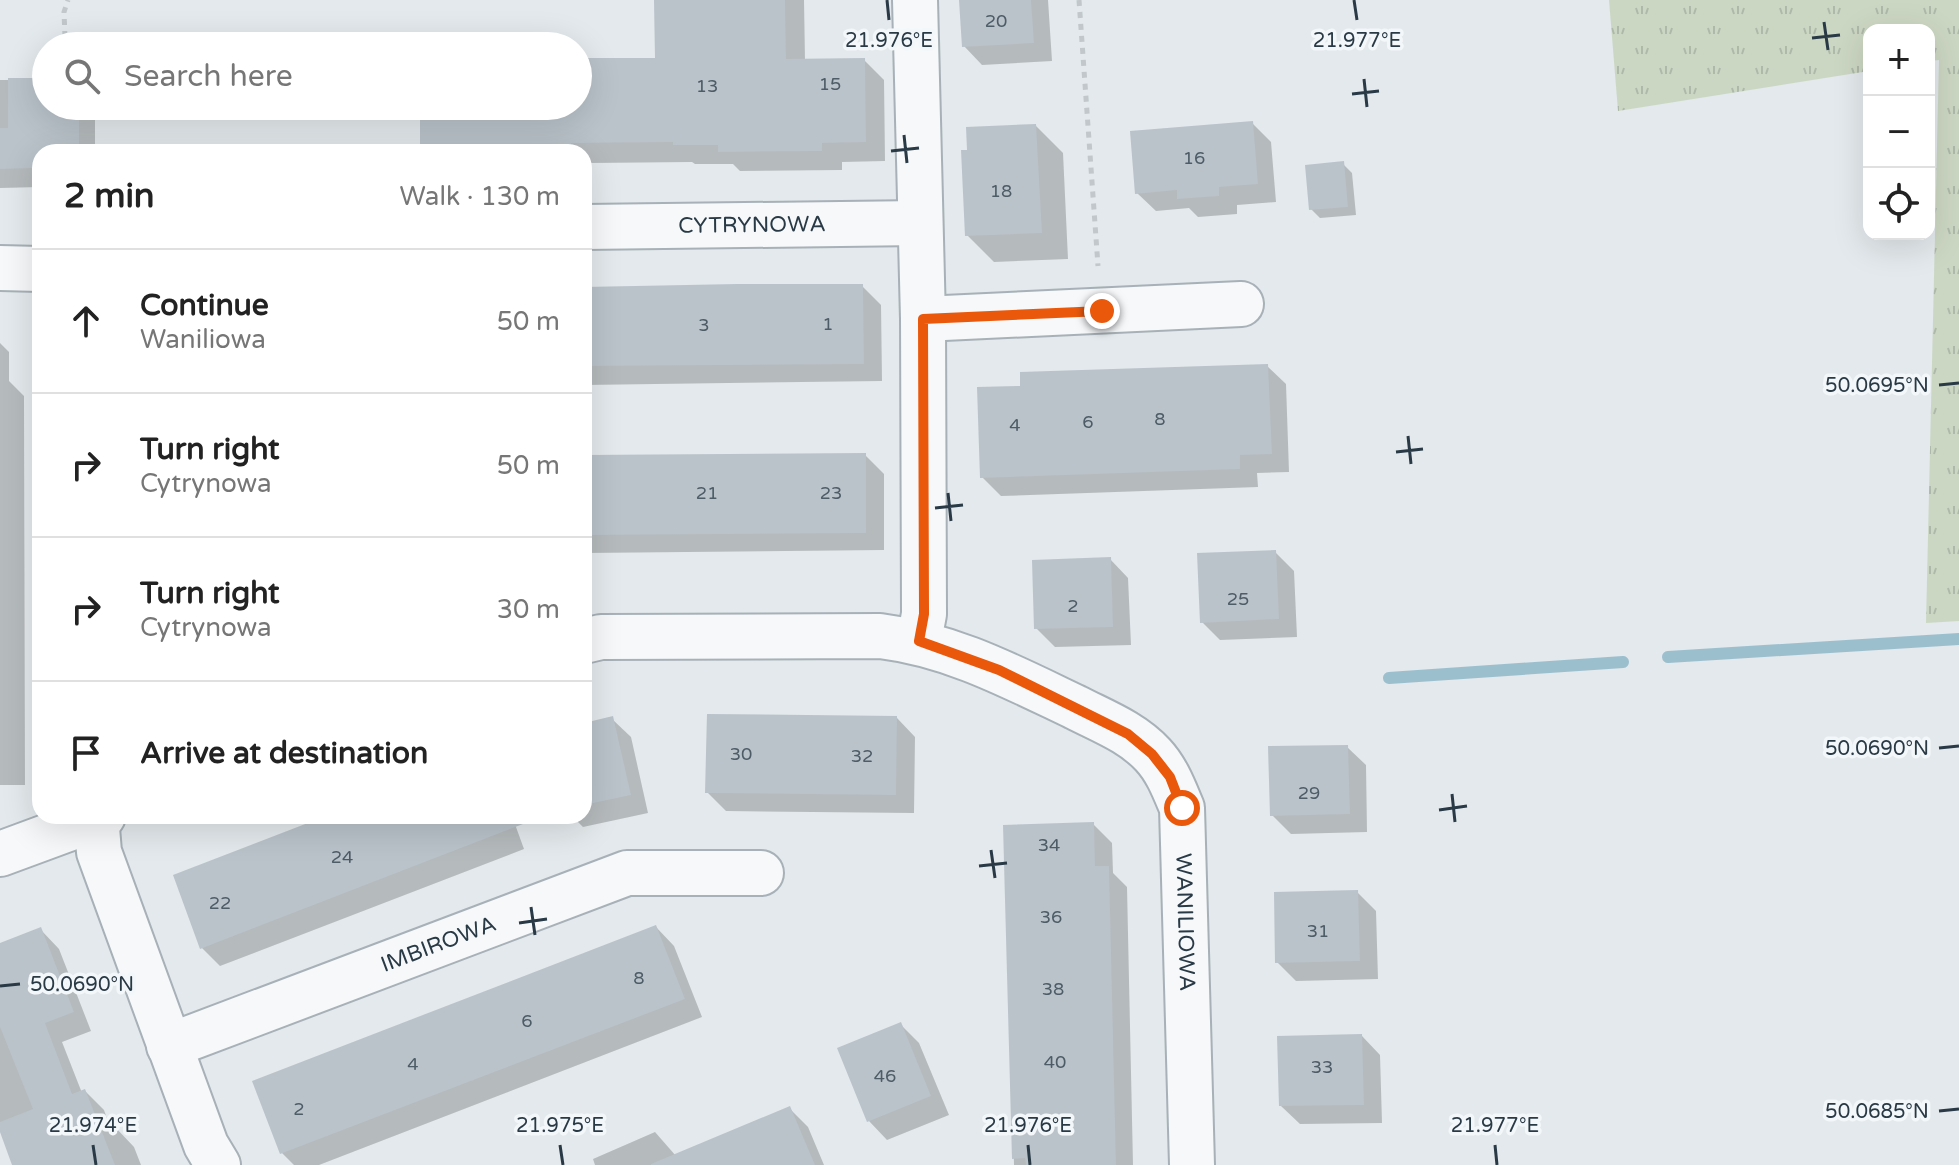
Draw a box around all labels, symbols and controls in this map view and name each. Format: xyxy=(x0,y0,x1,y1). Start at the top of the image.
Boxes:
house number: 20 xyxy=(985,10,1007,32)
map controls xyxy=(1863,24,1935,240)
button: + xyxy=(1863,24,1935,96)
text: 21.976°E xyxy=(845,29,933,53)
text: 21.977°E xyxy=(1313,29,1401,53)
search box xyxy=(32,32,592,120)
icon: search xyxy=(60,54,104,98)
text: Search here xyxy=(124,58,293,95)
house number: 15 xyxy=(819,73,841,95)
house number: 13 xyxy=(696,75,718,97)
button: − xyxy=(1863,96,1935,168)
house number: 16 xyxy=(1183,147,1205,169)
button: locate xyxy=(1863,168,1935,240)
text: 2 min xyxy=(64,176,155,217)
house number: 18 xyxy=(990,180,1012,202)
text: Walk · 130 m xyxy=(400,181,560,212)
street label: CYTRYNOWA xyxy=(678,211,826,239)
text: Continue xyxy=(140,287,269,324)
route end xyxy=(1084,293,1120,329)
icon: ahead xyxy=(64,299,108,343)
text: 50 m xyxy=(497,306,560,337)
house number: 1 xyxy=(822,313,834,335)
house number: 3 xyxy=(698,314,710,336)
text: Waniliowa xyxy=(140,324,266,355)
text: 50.0695°N xyxy=(1825,374,1929,398)
house number: 8 xyxy=(1154,408,1166,430)
house number: 6 xyxy=(1082,411,1094,433)
house number: 4 xyxy=(1009,414,1021,436)
text: Turn right xyxy=(140,431,280,468)
icon: right xyxy=(64,443,108,487)
text: 50 m xyxy=(497,450,560,481)
text: Cytrynowa xyxy=(140,468,272,499)
house number: 21 xyxy=(696,482,718,504)
house number: 23 xyxy=(820,482,842,504)
text: Turn right xyxy=(140,575,280,612)
icon: right xyxy=(64,587,108,631)
house number: 25 xyxy=(1227,588,1249,610)
text: 30 m xyxy=(497,594,560,625)
house number: 2 xyxy=(1067,595,1079,617)
text: Cytrynowa xyxy=(140,612,272,643)
icon: arrive xyxy=(64,731,108,775)
text: Arrive at destination xyxy=(140,735,428,772)
text: 50.0690°N xyxy=(1825,737,1929,761)
house number: 30 xyxy=(730,743,752,765)
house number: 32 xyxy=(851,745,873,767)
house number: 29 xyxy=(1298,782,1320,804)
route start xyxy=(1164,790,1200,826)
house number: 34 xyxy=(1038,834,1060,856)
house number: 24 xyxy=(331,846,353,868)
street label: WANILIOWA xyxy=(1170,853,1200,991)
house number: 22 xyxy=(209,892,231,914)
house number: 36 xyxy=(1040,906,1062,928)
street label: IMBIROWA xyxy=(377,911,500,978)
house number: 31 xyxy=(1307,920,1329,942)
house number: 8 xyxy=(633,967,645,989)
text: 50.0690°N xyxy=(30,973,134,997)
house number: 38 xyxy=(1042,978,1064,1000)
house number: 6 xyxy=(521,1010,533,1032)
house number: 40 xyxy=(1044,1051,1066,1073)
house number: 4 xyxy=(407,1053,419,1075)
house number: 33 xyxy=(1311,1056,1333,1078)
house number: 46 xyxy=(874,1065,896,1087)
house number: 2 xyxy=(293,1098,305,1120)
text: 50.0685°N xyxy=(1825,1100,1929,1124)
text: 21.974°E xyxy=(49,1114,137,1138)
text: 21.975°E xyxy=(516,1114,604,1138)
text: 21.976°E xyxy=(984,1114,1072,1138)
text: 21.977°E xyxy=(1451,1114,1539,1138)

